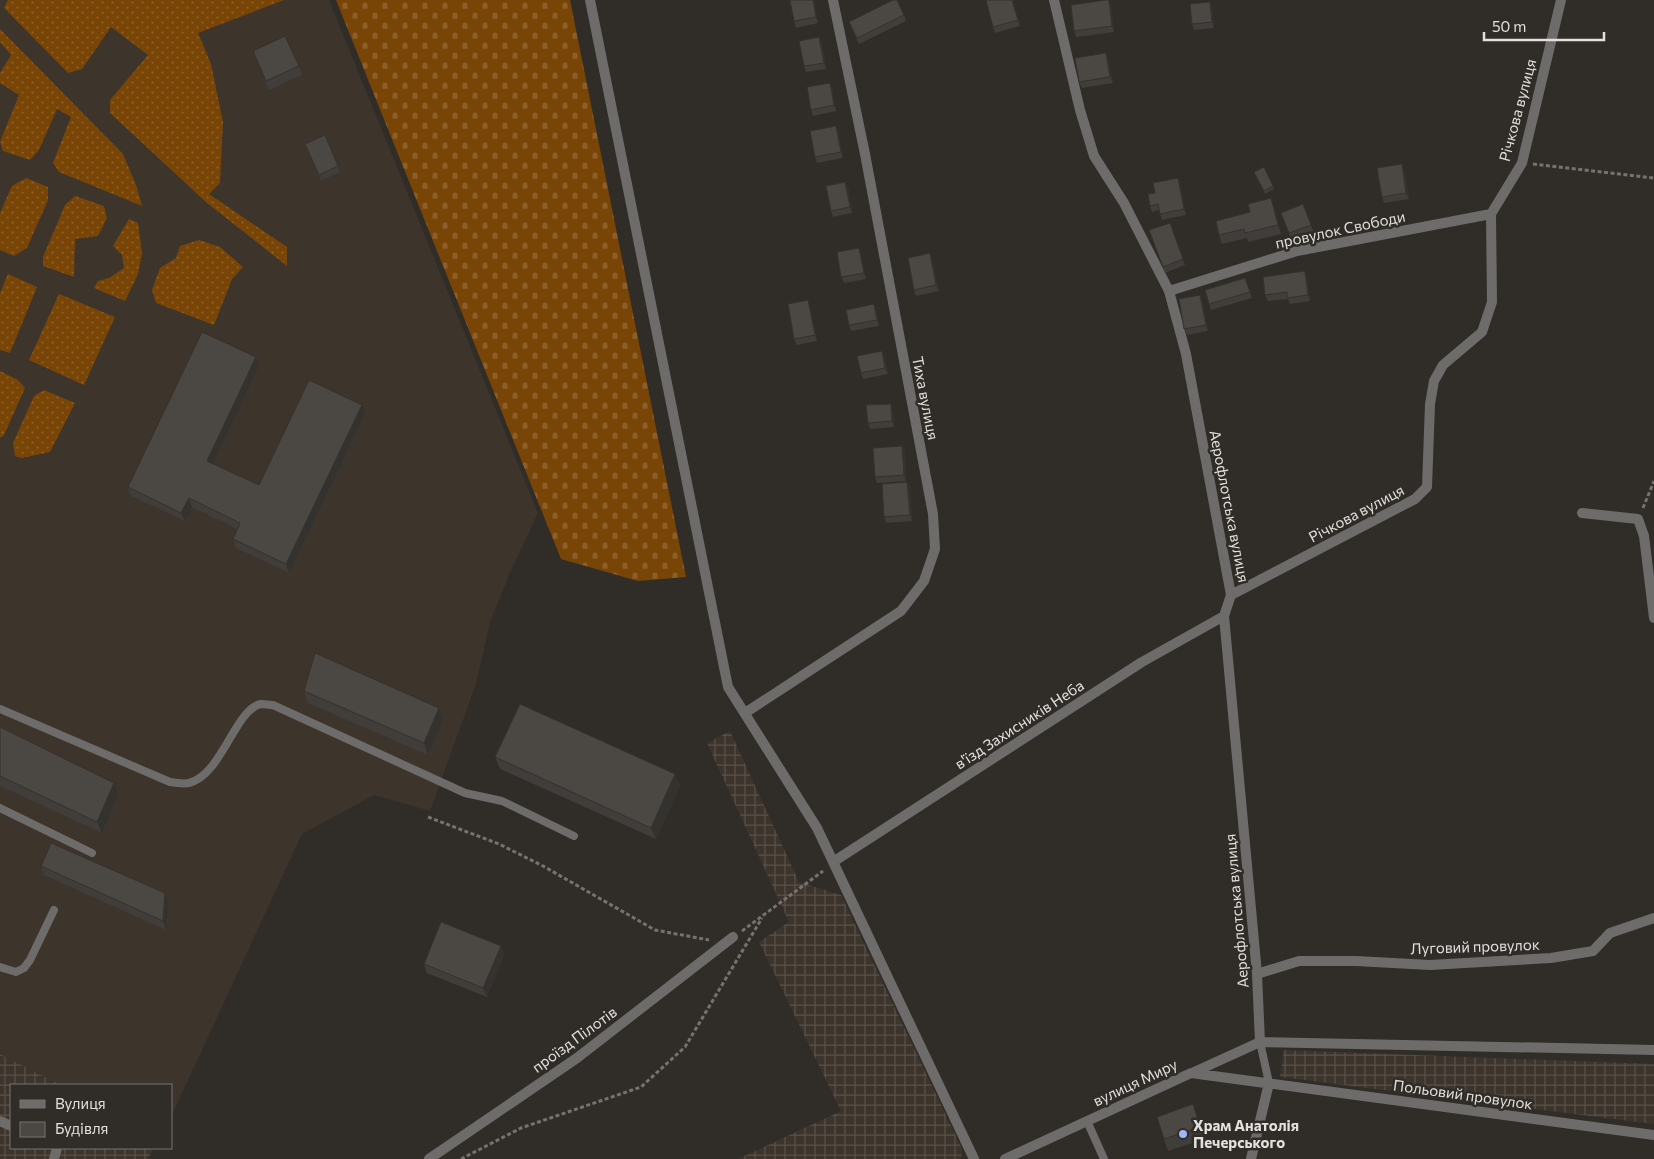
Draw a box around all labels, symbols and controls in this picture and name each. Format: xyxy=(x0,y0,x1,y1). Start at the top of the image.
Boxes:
scale bar xyxy=(1484,10,1604,42)
text: 50 m xyxy=(1492,17,1526,35)
street label: Річкова вулиця xyxy=(1495,57,1539,163)
street label: провулок Свободи xyxy=(1273,206,1407,252)
street label: Тиха вулиця xyxy=(909,355,943,441)
street label: Аерофлотська вулиця xyxy=(1206,428,1254,584)
street label: Річкова вулиця xyxy=(1305,480,1407,546)
street label: в'їзд Захисників Неба xyxy=(951,676,1087,772)
street label: Аерофлотська вулиця xyxy=(1220,833,1252,989)
street label: Луговий провулок xyxy=(1410,935,1540,957)
street label: проїзд Пілотів xyxy=(528,1002,620,1076)
street label: вулиця Миру xyxy=(1090,1054,1180,1109)
street label: Польовий провулок xyxy=(1392,1075,1534,1113)
legend xyxy=(10,1084,172,1149)
text: Вулиця xyxy=(55,1094,106,1112)
place label: Храм Анатолія Печерського xyxy=(1193,1116,1299,1151)
text: Будівля xyxy=(55,1119,108,1137)
marker: Храм Анатолія Печерського xyxy=(1177,1128,1189,1140)

